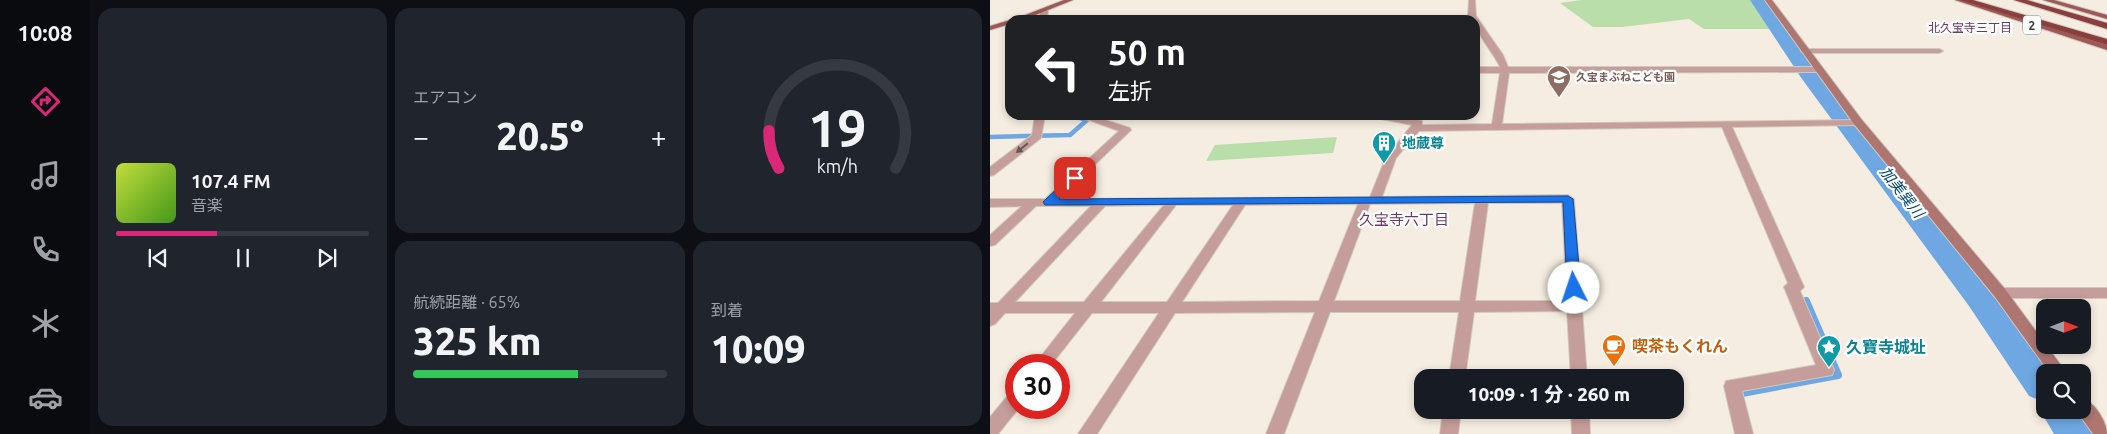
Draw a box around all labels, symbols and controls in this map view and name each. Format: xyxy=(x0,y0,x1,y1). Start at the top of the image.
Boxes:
road number: 2 xyxy=(2023,16,2041,34)
text: 10:08 xyxy=(17,20,73,45)
district label: 北久宝寺三丁目 xyxy=(1928,21,2012,34)
text: 50 m xyxy=(1108,32,1186,72)
icon: left xyxy=(1025,35,1090,100)
school or university icon: 久宝まぶねこども園 xyxy=(1546,64,1572,98)
place label: 久宝まぶねこども園 xyxy=(1576,71,1675,83)
text: 左折 xyxy=(1108,78,1152,103)
icon: directions xyxy=(28,84,63,119)
text: エアコン xyxy=(413,88,477,106)
text: 19 xyxy=(808,99,867,157)
text: 20.5° xyxy=(496,115,584,157)
text: − xyxy=(413,121,429,152)
text: + xyxy=(651,121,667,152)
building icon: 地蔵尊 xyxy=(1371,130,1397,164)
place label: 地蔵尊 xyxy=(1402,135,1444,151)
one-way arrow xyxy=(1016,142,1029,153)
text: km/h xyxy=(817,156,858,176)
pin xyxy=(1054,157,1096,199)
icon: music xyxy=(28,158,63,193)
water label: 加美巽川 xyxy=(1877,163,1928,222)
icon: arrive xyxy=(1061,164,1089,192)
text: 107.4 FM xyxy=(191,170,271,192)
text: 音楽 xyxy=(191,196,223,214)
district label: 久宝寺六丁目 xyxy=(1359,211,1449,228)
icon: phone xyxy=(28,232,63,267)
icon: previous xyxy=(144,244,172,272)
icon: pause xyxy=(229,244,257,272)
icon: next xyxy=(313,244,341,272)
position arrow xyxy=(1547,261,1599,313)
text: 航続距離 · 65% xyxy=(413,293,520,311)
north arrow xyxy=(2036,299,2091,354)
map controls xyxy=(2036,299,2091,419)
text: 到着 xyxy=(711,301,743,319)
icon: climate xyxy=(28,306,63,341)
text: 325 km xyxy=(413,320,542,362)
text: 10:09 xyxy=(711,328,806,370)
cafe icon: 喫茶もくれん xyxy=(1601,333,1627,367)
place icon: 久寶寺城址 xyxy=(1816,334,1842,368)
place label: 喫茶もくれん xyxy=(1632,337,1728,355)
place label: 久寶寺城址 xyxy=(1846,338,1926,356)
speed limit sign: 30 xyxy=(1005,354,1070,419)
button: search xyxy=(2036,364,2091,419)
icon: car xyxy=(28,380,63,415)
text: 10:09 · 1 分 · 260 m xyxy=(1468,383,1630,405)

